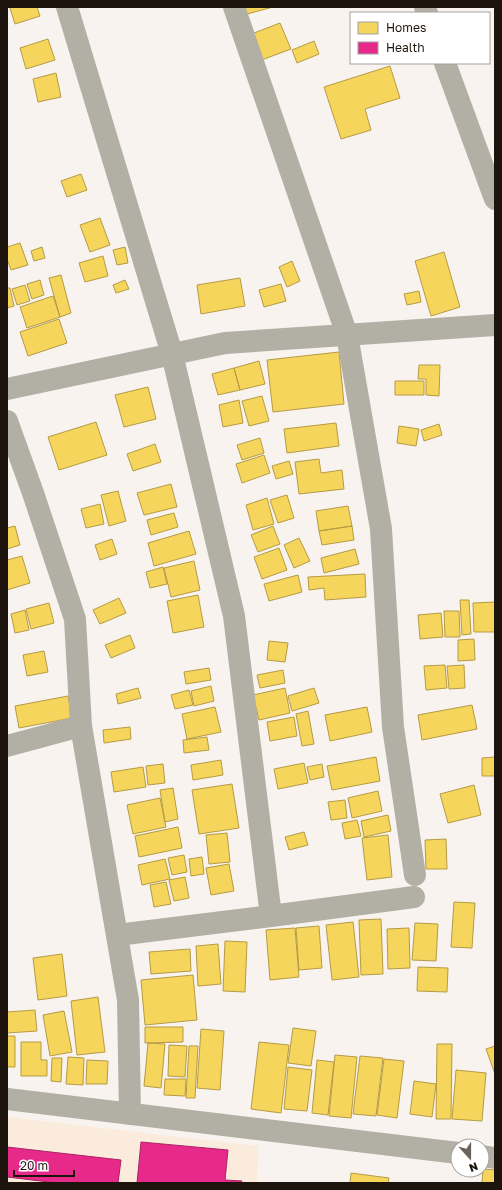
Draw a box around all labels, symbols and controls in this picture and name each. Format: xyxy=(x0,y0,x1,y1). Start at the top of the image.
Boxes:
legend xyxy=(350,12,490,64)
text: Homes xyxy=(386,20,426,35)
text: Health xyxy=(386,40,425,55)
north arrow xyxy=(450,1138,490,1178)
scale bar xyxy=(14,1152,74,1178)
text: 20 m xyxy=(20,1158,48,1173)
text: N xyxy=(468,1160,480,1175)

